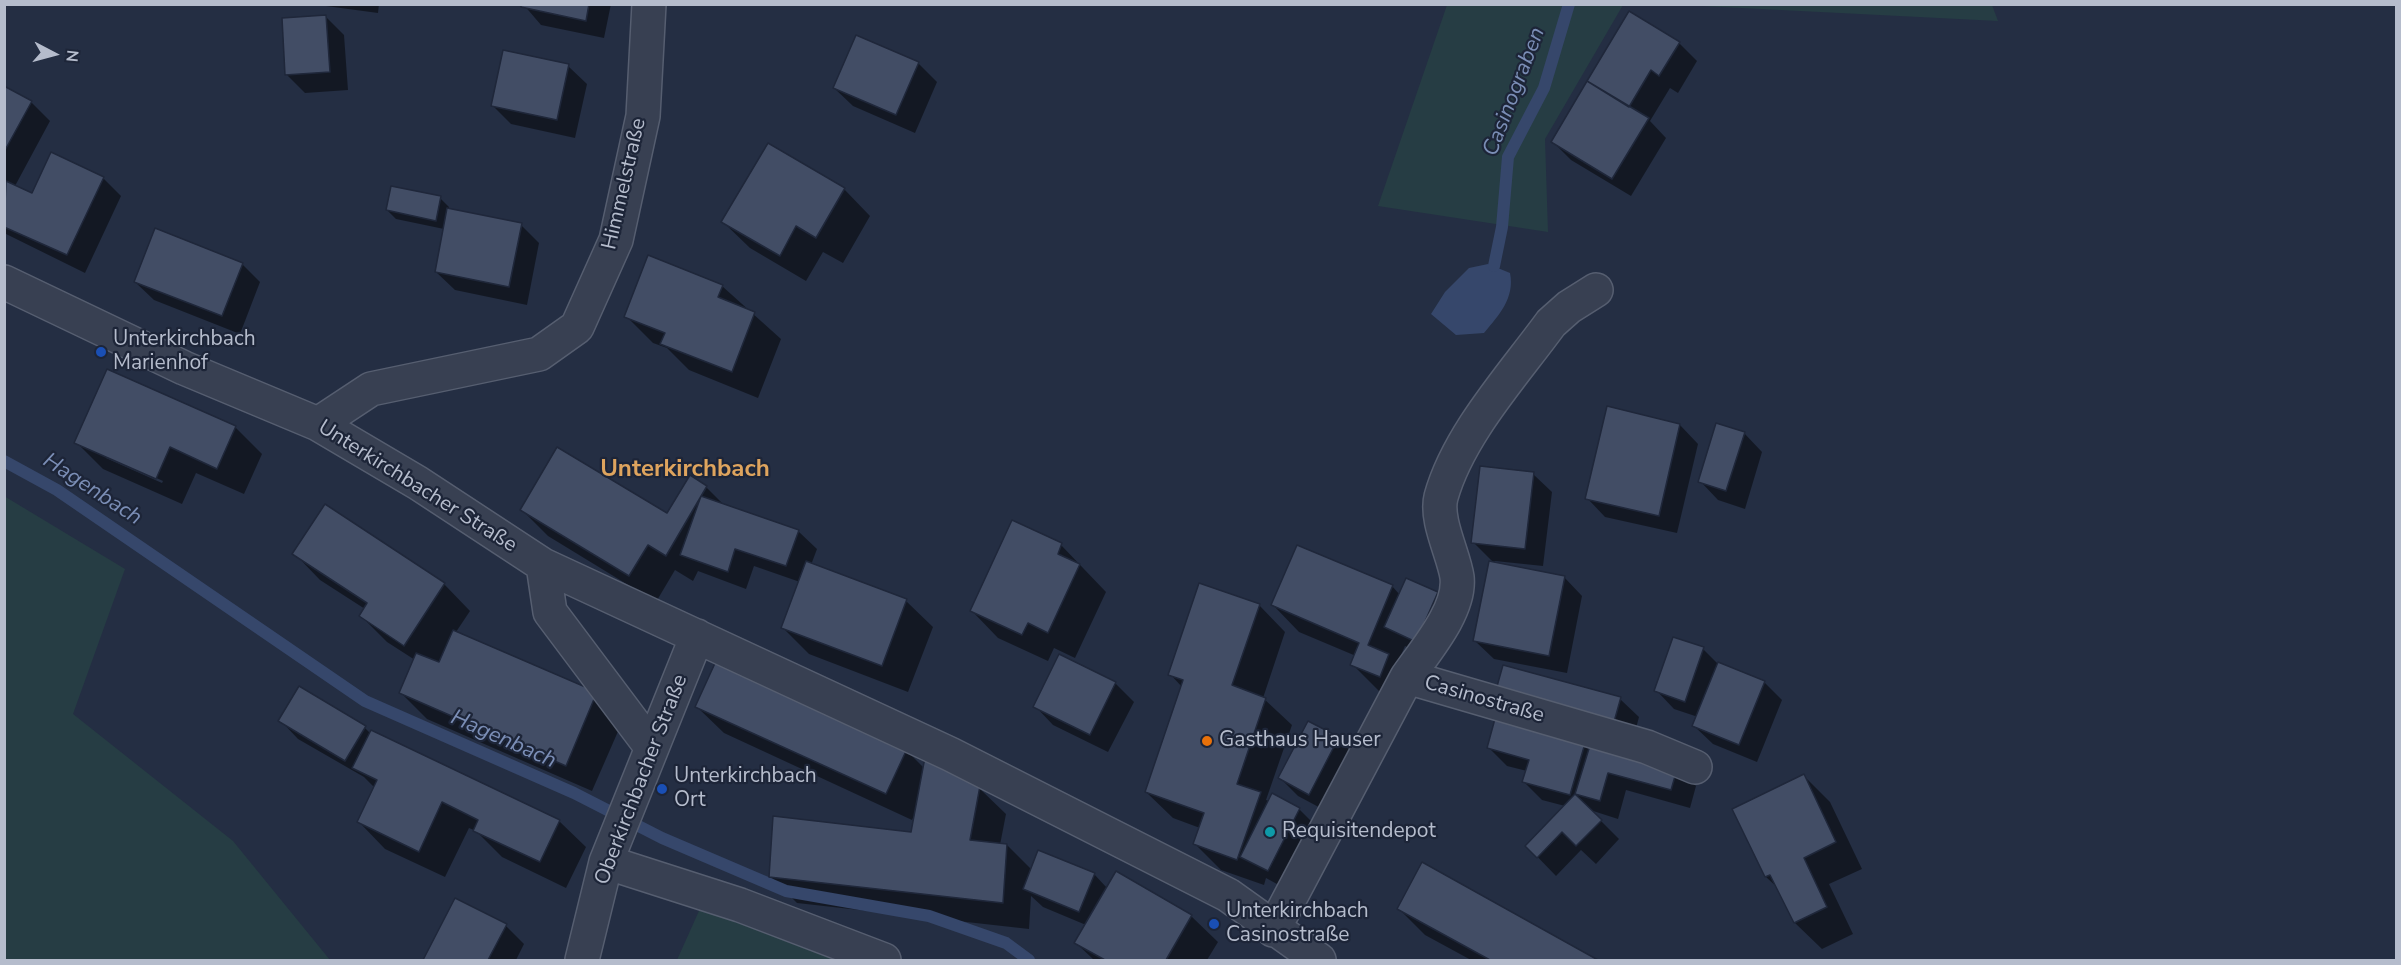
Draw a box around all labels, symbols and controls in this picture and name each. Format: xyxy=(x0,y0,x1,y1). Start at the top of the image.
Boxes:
north arrow xyxy=(24,24,84,84)
water label: Casinograben xyxy=(1478,24,1552,160)
text: N xyxy=(60,49,83,63)
street label: Himmelstraße xyxy=(598,116,652,252)
place label: Unterkirchbach Marienhof xyxy=(113,327,256,377)
marker: Unterkirchbach Marienhof xyxy=(94,345,108,359)
street label: Unterkirchbacher Straße xyxy=(313,415,521,559)
water label: Hagenbach xyxy=(38,448,146,532)
district label: Unterkirchbach xyxy=(600,456,770,484)
street label: Oberkirchbacher Straße xyxy=(590,671,694,889)
street label: Casinostraße xyxy=(1421,671,1547,729)
water label: Hagenbach xyxy=(446,705,560,775)
place label: Gasthaus Hauser xyxy=(1219,728,1381,754)
marker: Gasthaus Hauser xyxy=(1200,734,1214,748)
place label: Unterkirchbach Ort xyxy=(674,764,817,814)
marker: Unterkirchbach Ort xyxy=(655,782,669,796)
place label: Requisitendepot xyxy=(1282,819,1436,845)
marker: Requisitendepot xyxy=(1263,825,1277,839)
place label: Unterkirchbach Casinostraße xyxy=(1226,899,1369,949)
marker: Unterkirchbach Casinostraße xyxy=(1207,917,1221,931)

